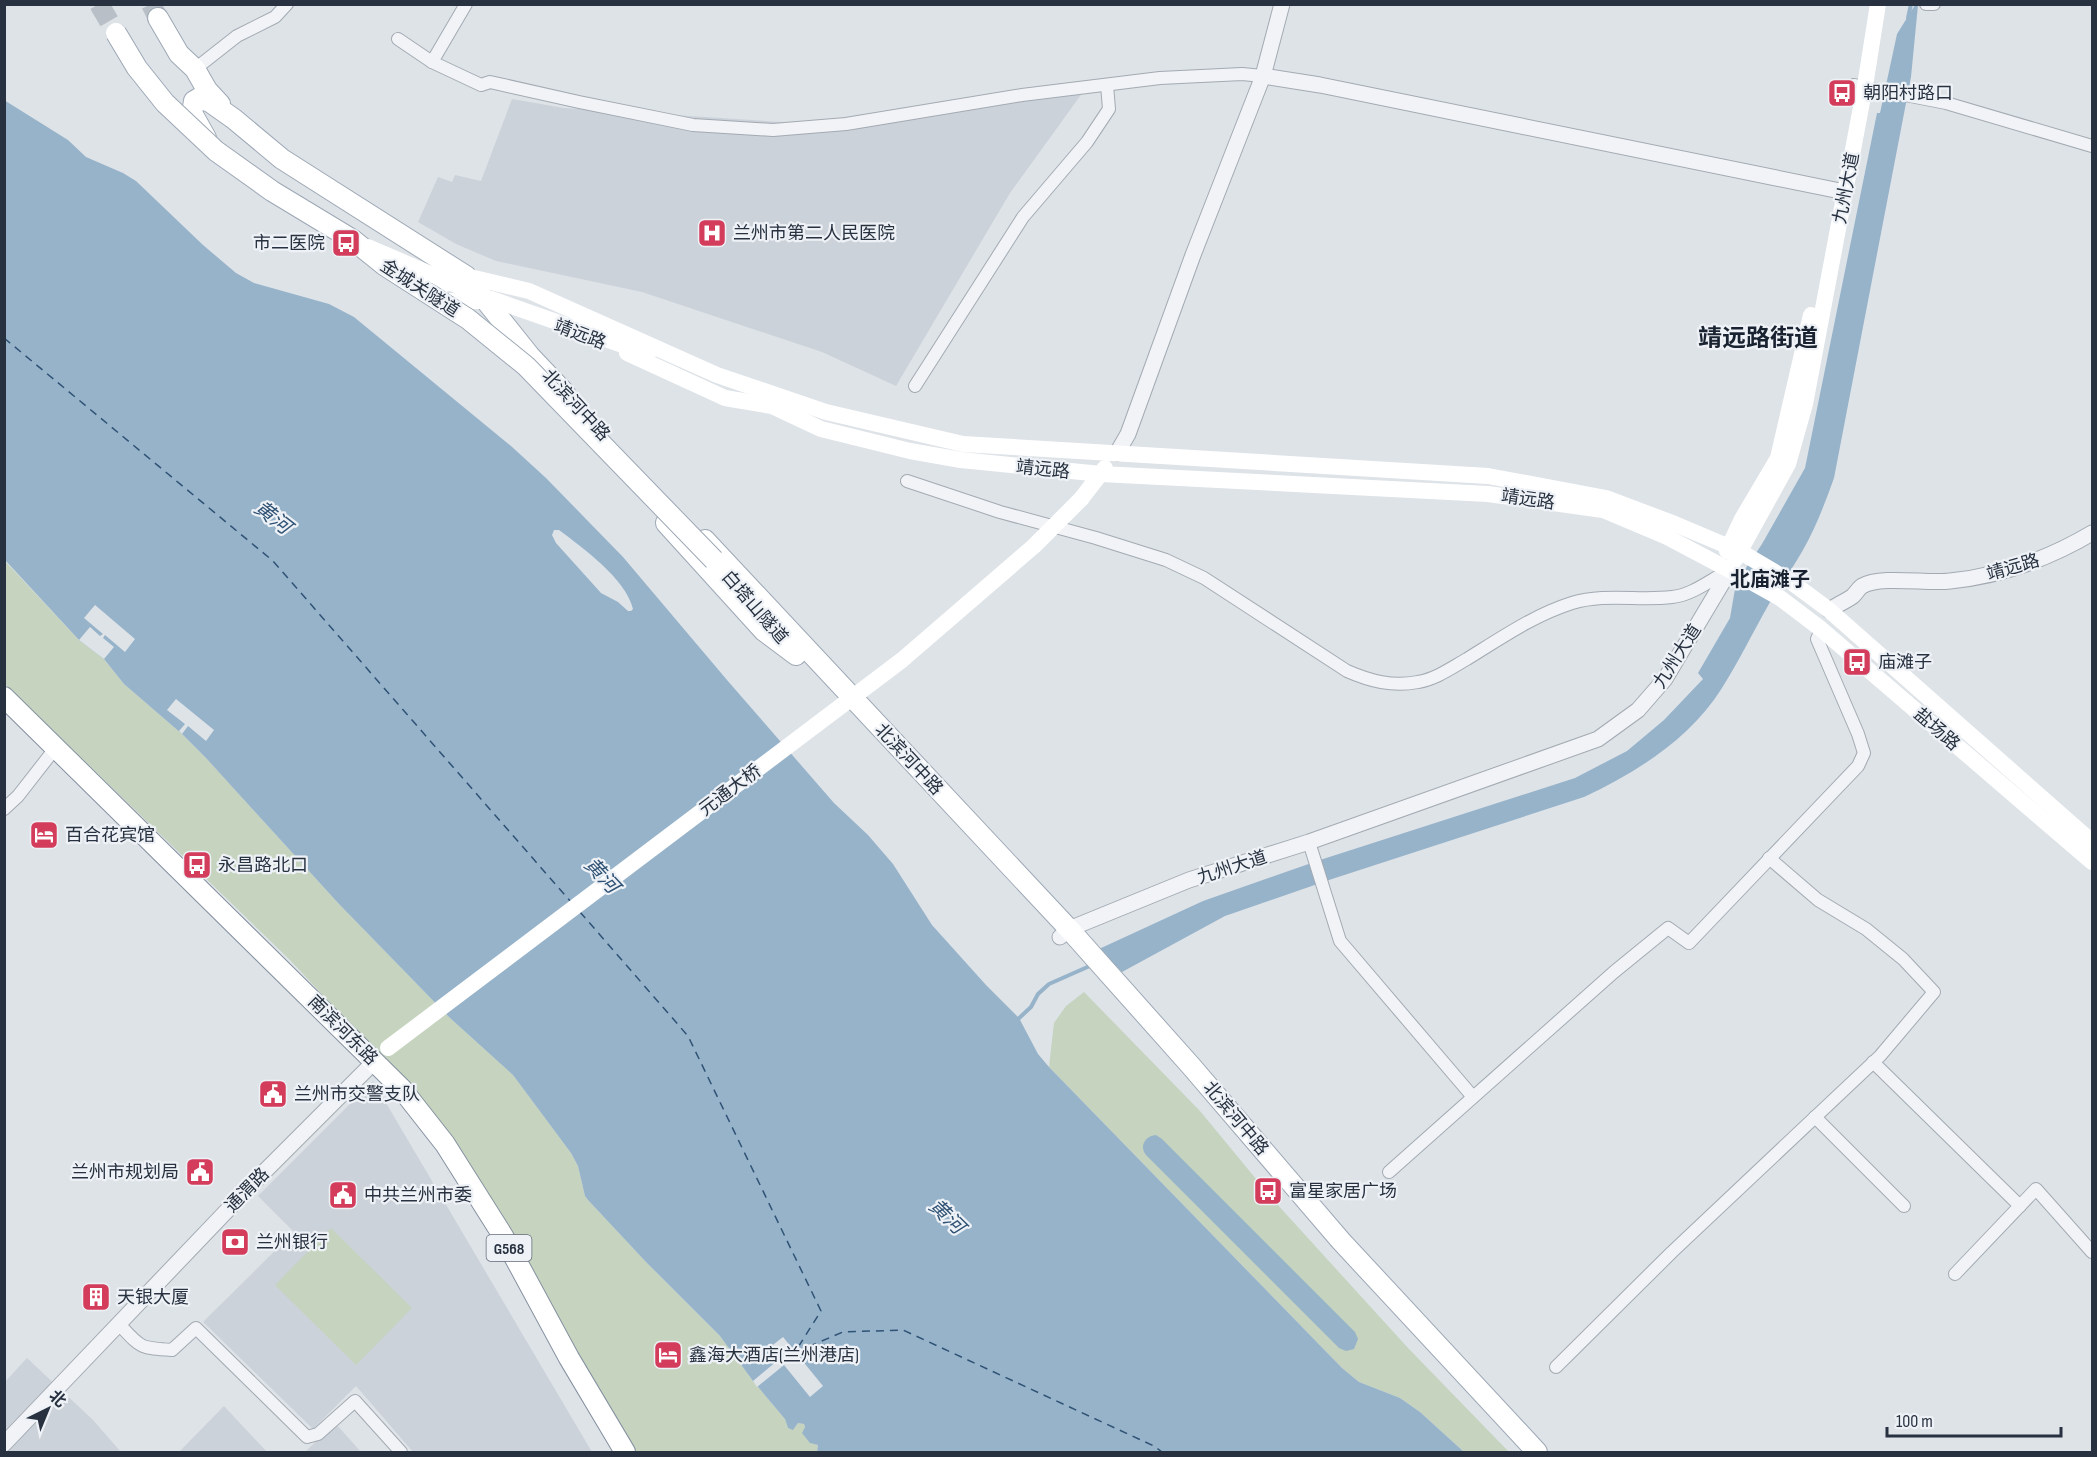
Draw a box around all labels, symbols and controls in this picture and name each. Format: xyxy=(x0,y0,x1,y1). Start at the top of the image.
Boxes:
bus stop icon: 朝阳村路口 xyxy=(1826,77,1858,109)
place label: 朝阳村路口 xyxy=(1863,83,1953,104)
street label: 九州大道 xyxy=(1829,151,1864,225)
hospital icon: 兰州市第二人民医院 xyxy=(696,217,728,249)
place label: 兰州市第二人民医院 xyxy=(733,223,895,244)
bus stop icon: 市二医院 xyxy=(330,227,362,259)
place label: 市二医院 xyxy=(253,233,325,254)
street label: 金城关隧道 xyxy=(376,255,463,322)
street label: 靖远路 xyxy=(551,315,609,354)
district label: 靖远路街道 xyxy=(1698,324,1818,353)
street label: 北滨河中路 xyxy=(537,365,614,445)
street label: 靖远路 xyxy=(1015,456,1071,483)
street label: 靖远路 xyxy=(1500,485,1556,514)
water label: 黄河 xyxy=(249,496,299,542)
street label: 靖远路 xyxy=(1984,550,2042,585)
street label: 白塔山隧道 xyxy=(717,566,792,648)
district label: 北庙滩子 xyxy=(1730,568,1810,592)
street label: 九州大道 xyxy=(1649,620,1706,692)
bus stop icon: 庙滩子 xyxy=(1841,646,1873,678)
place label: 庙滩子 xyxy=(1878,652,1932,673)
street label: 盐场路 xyxy=(1909,704,1964,755)
street label: 北滨河中路 xyxy=(870,719,947,799)
street label: 元通大桥 xyxy=(695,760,765,820)
hotel icon: 百合花宾馆 xyxy=(28,819,60,851)
place label: 百合花宾馆 xyxy=(65,825,155,846)
street label: 九州大道 xyxy=(1195,846,1270,889)
bus stop icon: 永昌路北口 xyxy=(181,849,213,881)
water label: 黄河 xyxy=(579,853,626,901)
place label: 永昌路北口 xyxy=(218,855,308,876)
street label: 南滨河东路 xyxy=(303,991,382,1070)
street label: 北滨河中路 xyxy=(1199,1077,1273,1160)
public building icon: 兰州市交警支队 xyxy=(257,1078,289,1110)
place label: 兰州市交警支队 xyxy=(294,1084,420,1105)
public building icon: 兰州市规划局 xyxy=(184,1156,216,1188)
place label: 兰州市规划局 xyxy=(71,1162,179,1183)
street label: 通渭路 xyxy=(221,1164,274,1217)
bus stop icon: 富星家居广场 xyxy=(1252,1175,1284,1207)
public building icon: 中共兰州市委 xyxy=(327,1179,359,1211)
place label: 富星家居广场 xyxy=(1289,1181,1397,1202)
place label: 中共兰州市委 xyxy=(364,1185,472,1206)
water label: 黄河 xyxy=(924,1194,972,1242)
bank icon: 兰州银行 xyxy=(219,1226,251,1258)
place label: 兰州银行 xyxy=(256,1232,328,1253)
road number: G568 xyxy=(486,1235,532,1261)
building icon: 天银大厦 xyxy=(80,1281,112,1313)
place label: 天银大厦 xyxy=(117,1287,189,1308)
hotel icon: 鑫海大酒店(兰州港店) xyxy=(652,1339,684,1371)
place label: 鑫海大酒店(兰州港店) xyxy=(689,1345,859,1366)
north arrow xyxy=(18,1379,78,1439)
text: 北 xyxy=(45,1387,70,1412)
scale bar xyxy=(1887,1400,2061,1438)
text: 100 m xyxy=(1896,1411,1933,1432)

